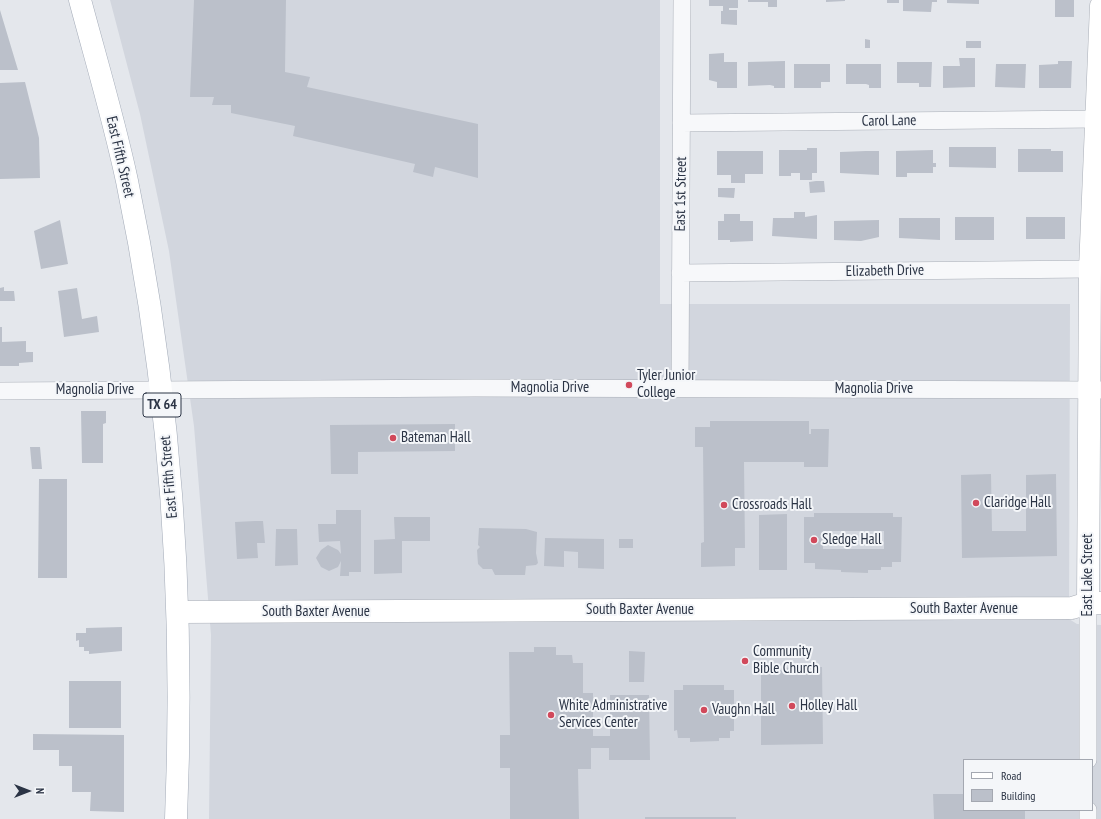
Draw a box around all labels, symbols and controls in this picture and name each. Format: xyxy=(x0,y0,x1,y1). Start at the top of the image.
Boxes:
street label: Carol Lane xyxy=(861,112,917,130)
street label: East Fifth Street xyxy=(102,115,138,199)
street label: East 1st Street xyxy=(671,156,691,232)
street label: Elizabeth Drive xyxy=(846,261,924,281)
place label: Tyler Junior College xyxy=(637,367,695,402)
street label: Magnolia Drive xyxy=(511,379,589,397)
marker: Tyler Junior College xyxy=(624,380,634,390)
street label: Magnolia Drive xyxy=(835,380,913,398)
street label: Magnolia Drive xyxy=(56,381,134,399)
road number: TX 64 xyxy=(143,393,181,417)
place label: Bateman Hall xyxy=(401,429,471,447)
marker: Bateman Hall xyxy=(388,433,398,443)
street label: East Fifth Street xyxy=(156,435,182,519)
place label: Claridge Hall xyxy=(984,494,1051,512)
place label: Crossroads Hall xyxy=(732,496,812,514)
marker: Claridge Hall xyxy=(971,498,981,508)
marker: Crossroads Hall xyxy=(719,500,729,510)
place label: Sledge Hall xyxy=(822,531,881,549)
street label: East Lake Street xyxy=(1079,534,1097,616)
marker: Sledge Hall xyxy=(809,535,819,545)
street label: South Baxter Avenue xyxy=(910,600,1018,618)
street label: South Baxter Avenue xyxy=(586,601,694,619)
street label: South Baxter Avenue xyxy=(262,603,370,621)
place label: Community Bible Church xyxy=(753,643,819,678)
marker: Community Bible Church xyxy=(740,656,750,666)
place label: White Administrative Services Center xyxy=(559,697,667,732)
place label: Holley Hall xyxy=(800,697,857,715)
place label: Vaughn Hall xyxy=(712,701,775,719)
marker: Holley Hall xyxy=(787,701,797,711)
marker: Vaughn Hall xyxy=(699,705,709,715)
marker: White Administrative Services Center xyxy=(546,710,556,720)
legend xyxy=(963,759,1093,811)
text: Road xyxy=(1001,768,1021,783)
north arrow xyxy=(8,771,48,811)
text: N xyxy=(33,788,47,794)
text: Building xyxy=(1001,788,1036,803)

